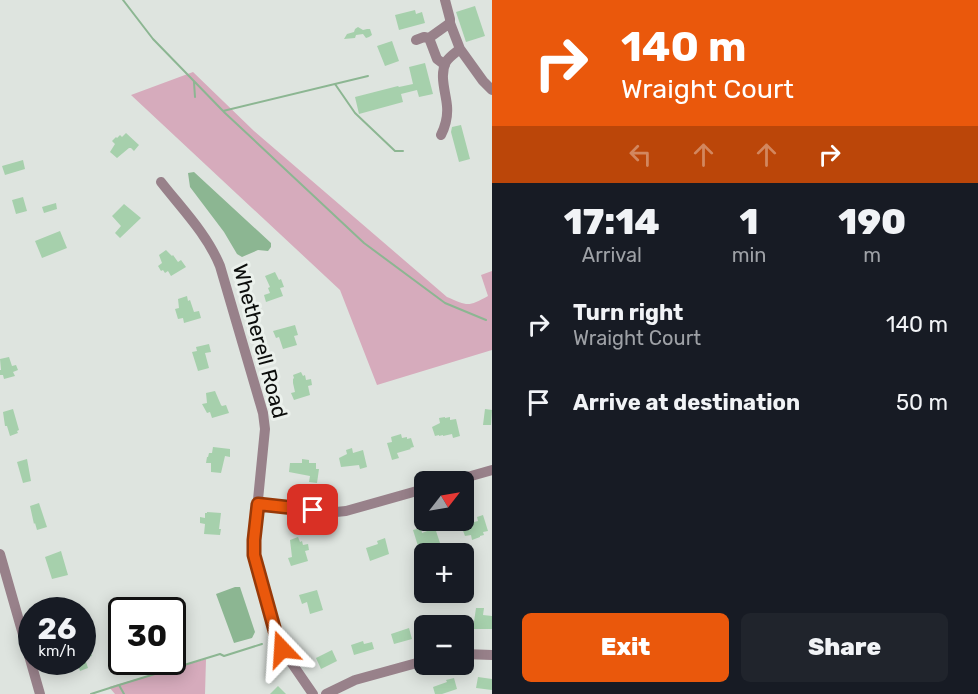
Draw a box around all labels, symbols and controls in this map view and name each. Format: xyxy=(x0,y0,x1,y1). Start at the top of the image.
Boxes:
text: 140 m xyxy=(621,22,747,72)
icon: right xyxy=(522,24,600,102)
text: Wraight Court xyxy=(621,73,794,105)
icon: left xyxy=(624,138,657,171)
icon: ahead xyxy=(687,138,720,171)
icon: ahead xyxy=(750,138,783,171)
icon: right xyxy=(813,138,846,171)
text: 17:14 xyxy=(564,200,660,243)
text: 1 xyxy=(740,200,759,243)
text: 190 xyxy=(838,200,906,243)
text: Arrival xyxy=(582,243,642,267)
text: min xyxy=(732,243,766,267)
text: m xyxy=(863,243,881,267)
street label: Whetherell Road xyxy=(228,261,293,421)
text: Turn right xyxy=(573,299,683,326)
icon: right xyxy=(522,308,555,341)
text: 140 m xyxy=(886,311,948,338)
text: Wraight Court xyxy=(573,326,701,350)
icon: arrive xyxy=(522,386,555,419)
text: Arrive at destination xyxy=(573,389,800,416)
text: 50 m xyxy=(896,389,948,416)
north arrow xyxy=(414,471,474,531)
map controls xyxy=(414,471,474,675)
pin xyxy=(287,484,338,535)
icon: arrive xyxy=(296,493,329,526)
button: + xyxy=(414,543,474,603)
speed limit sign: 30 xyxy=(108,597,186,675)
text: 26 xyxy=(37,611,77,647)
button: Exit xyxy=(522,613,729,682)
button: Share xyxy=(741,613,948,682)
button: − xyxy=(414,615,474,675)
position arrow xyxy=(250,617,314,681)
text: km/h xyxy=(38,642,76,660)

